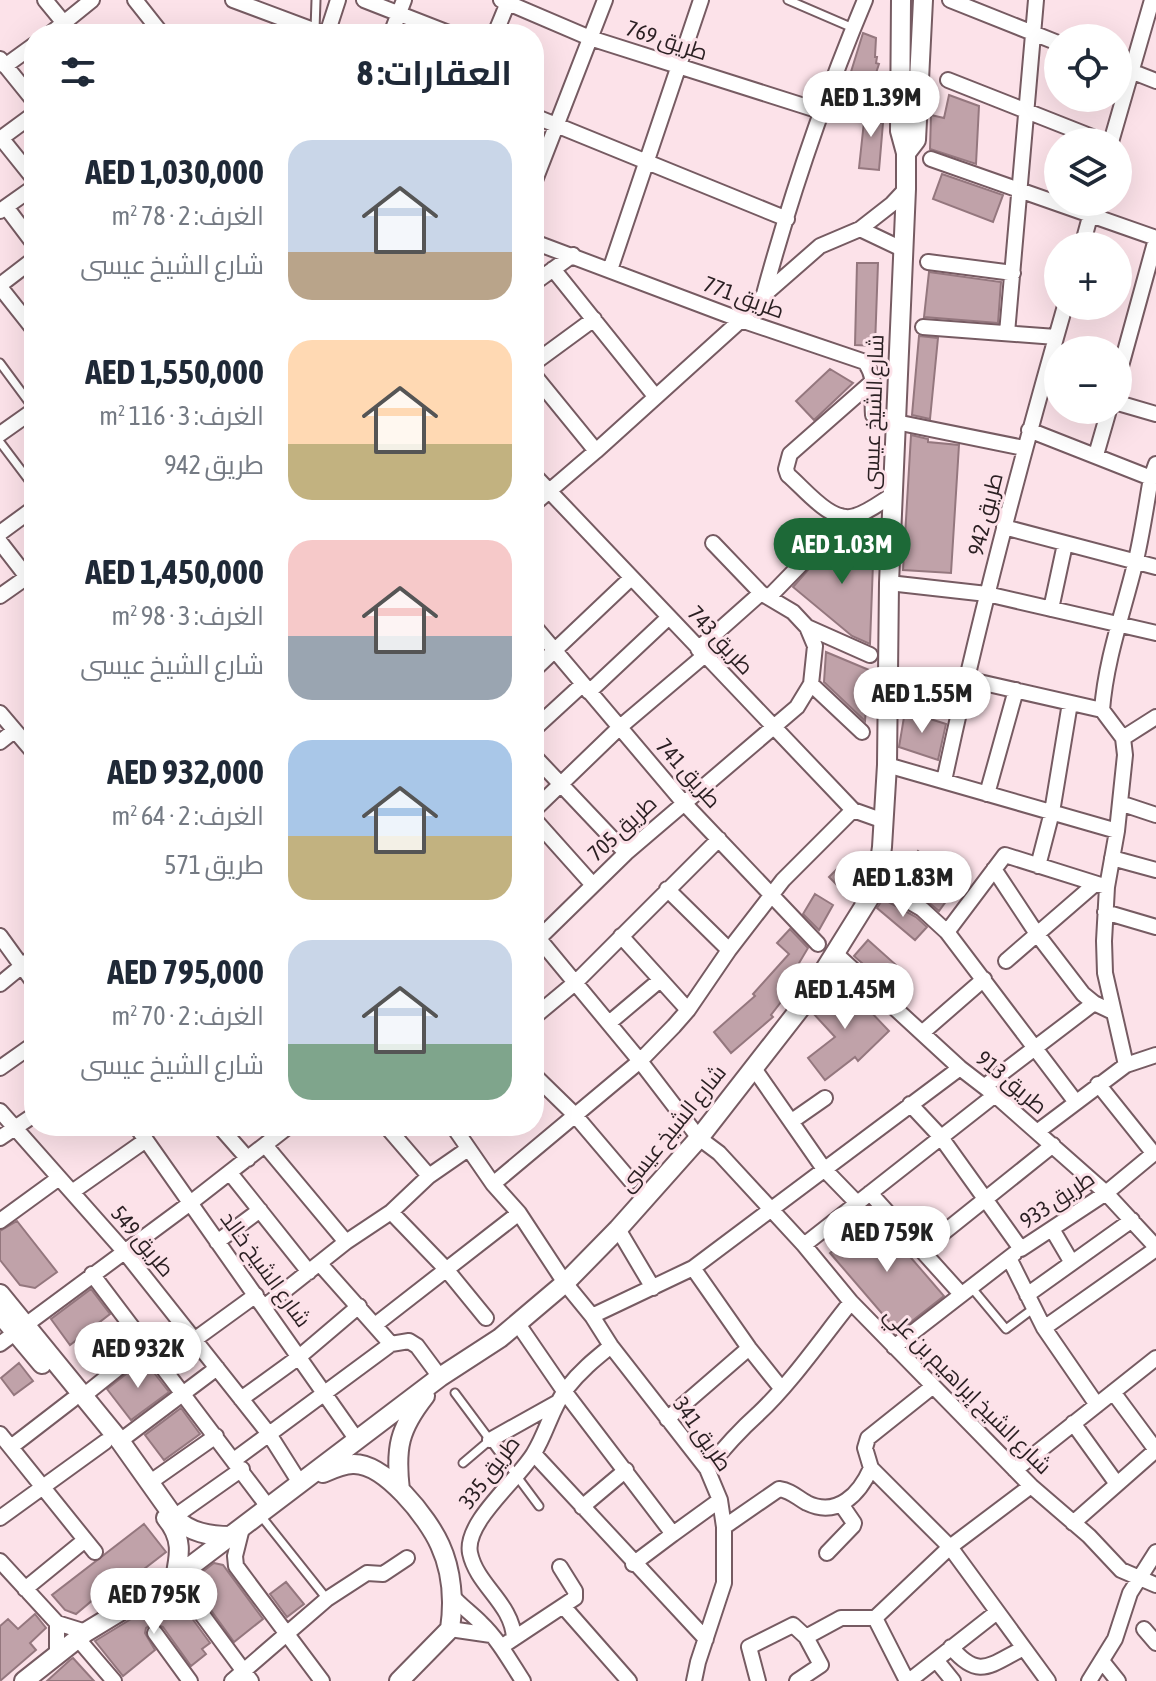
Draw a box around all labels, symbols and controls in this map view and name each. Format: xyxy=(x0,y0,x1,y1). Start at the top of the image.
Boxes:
street label: طريق 769 xyxy=(623,15,711,66)
map controls xyxy=(1044,24,1132,424)
button: locate xyxy=(1044,24,1132,112)
icon: filters xyxy=(56,50,100,94)
text: العقارات: 8 xyxy=(357,53,512,92)
pin: AED 1.39M xyxy=(779,71,963,139)
text: AED 1.39M xyxy=(821,82,921,112)
button: layers xyxy=(1044,128,1132,216)
text: AED 1,030,000 xyxy=(85,152,264,191)
icon: home xyxy=(352,172,448,268)
text: الغرف: 2 · 78 m² xyxy=(112,201,264,231)
button: + xyxy=(1044,232,1132,320)
text: شارع الشيخ عيسى xyxy=(80,250,264,280)
street label: طريق 771 xyxy=(700,270,788,325)
street label: شارع الشيخ عيسى xyxy=(857,334,891,490)
button: − xyxy=(1044,336,1132,424)
text: AED 1,550,000 xyxy=(85,352,264,391)
icon: home xyxy=(352,372,448,468)
text: الغرف: 3 · 116 m² xyxy=(99,401,264,431)
text: طريق 942 xyxy=(164,450,264,480)
street label: طريق 942 xyxy=(962,470,1009,558)
pin: AED 1.03M xyxy=(750,518,934,586)
text: AED 1.03M xyxy=(792,529,892,559)
text: AED 1,450,000 xyxy=(85,552,264,591)
icon: home xyxy=(352,572,448,668)
street label: طريق 743 xyxy=(682,600,759,680)
text: الغرف: 3 · 98 m² xyxy=(112,601,264,631)
text: شارع الشيخ عيسى xyxy=(80,650,264,680)
pin: AED 1.55M xyxy=(830,667,1014,735)
text: AED 1.55M xyxy=(872,678,972,708)
street label: طريق 741 xyxy=(650,733,727,814)
text: AED 932,000 xyxy=(107,752,264,791)
icon: home xyxy=(352,772,448,868)
street label: طريق 705 xyxy=(582,790,662,867)
text: الغرف: 2 · 64 m² xyxy=(112,801,264,831)
text: طريق 571 xyxy=(164,850,264,880)
pin: AED 1.83M xyxy=(811,851,995,919)
text: AED 1.83M xyxy=(853,862,953,892)
text: AED 795,000 xyxy=(107,952,264,991)
pin: AED 1.45M xyxy=(753,963,937,1031)
icon: home xyxy=(352,972,448,1068)
text: AED 1.45M xyxy=(795,974,895,1004)
text: الغرف: 2 · 70 m² xyxy=(112,1001,264,1031)
street label: طريق 913 xyxy=(971,1045,1053,1120)
text: شارع الشيخ عيسى xyxy=(80,1050,264,1080)
street label: شارع الشيخ عيسى xyxy=(613,1059,733,1198)
street label: طريق 933 xyxy=(1015,1165,1100,1234)
street label: طريق 549 xyxy=(105,1200,180,1282)
street label: شارع الشيخ خالد xyxy=(214,1206,317,1333)
pin: AED 759K xyxy=(804,1206,970,1274)
text: AED 759K xyxy=(841,1217,933,1247)
street label: شارع الشيخ إبراهيم بن علي xyxy=(876,1301,1057,1482)
pin: AED 932K xyxy=(55,1322,221,1390)
text: AED 932K xyxy=(92,1333,184,1363)
street label: طريق 341 xyxy=(667,1392,738,1477)
street label: طريق 335 xyxy=(453,1431,526,1514)
pin: AED 795K xyxy=(71,1568,237,1636)
text: AED 795K xyxy=(108,1579,200,1609)

